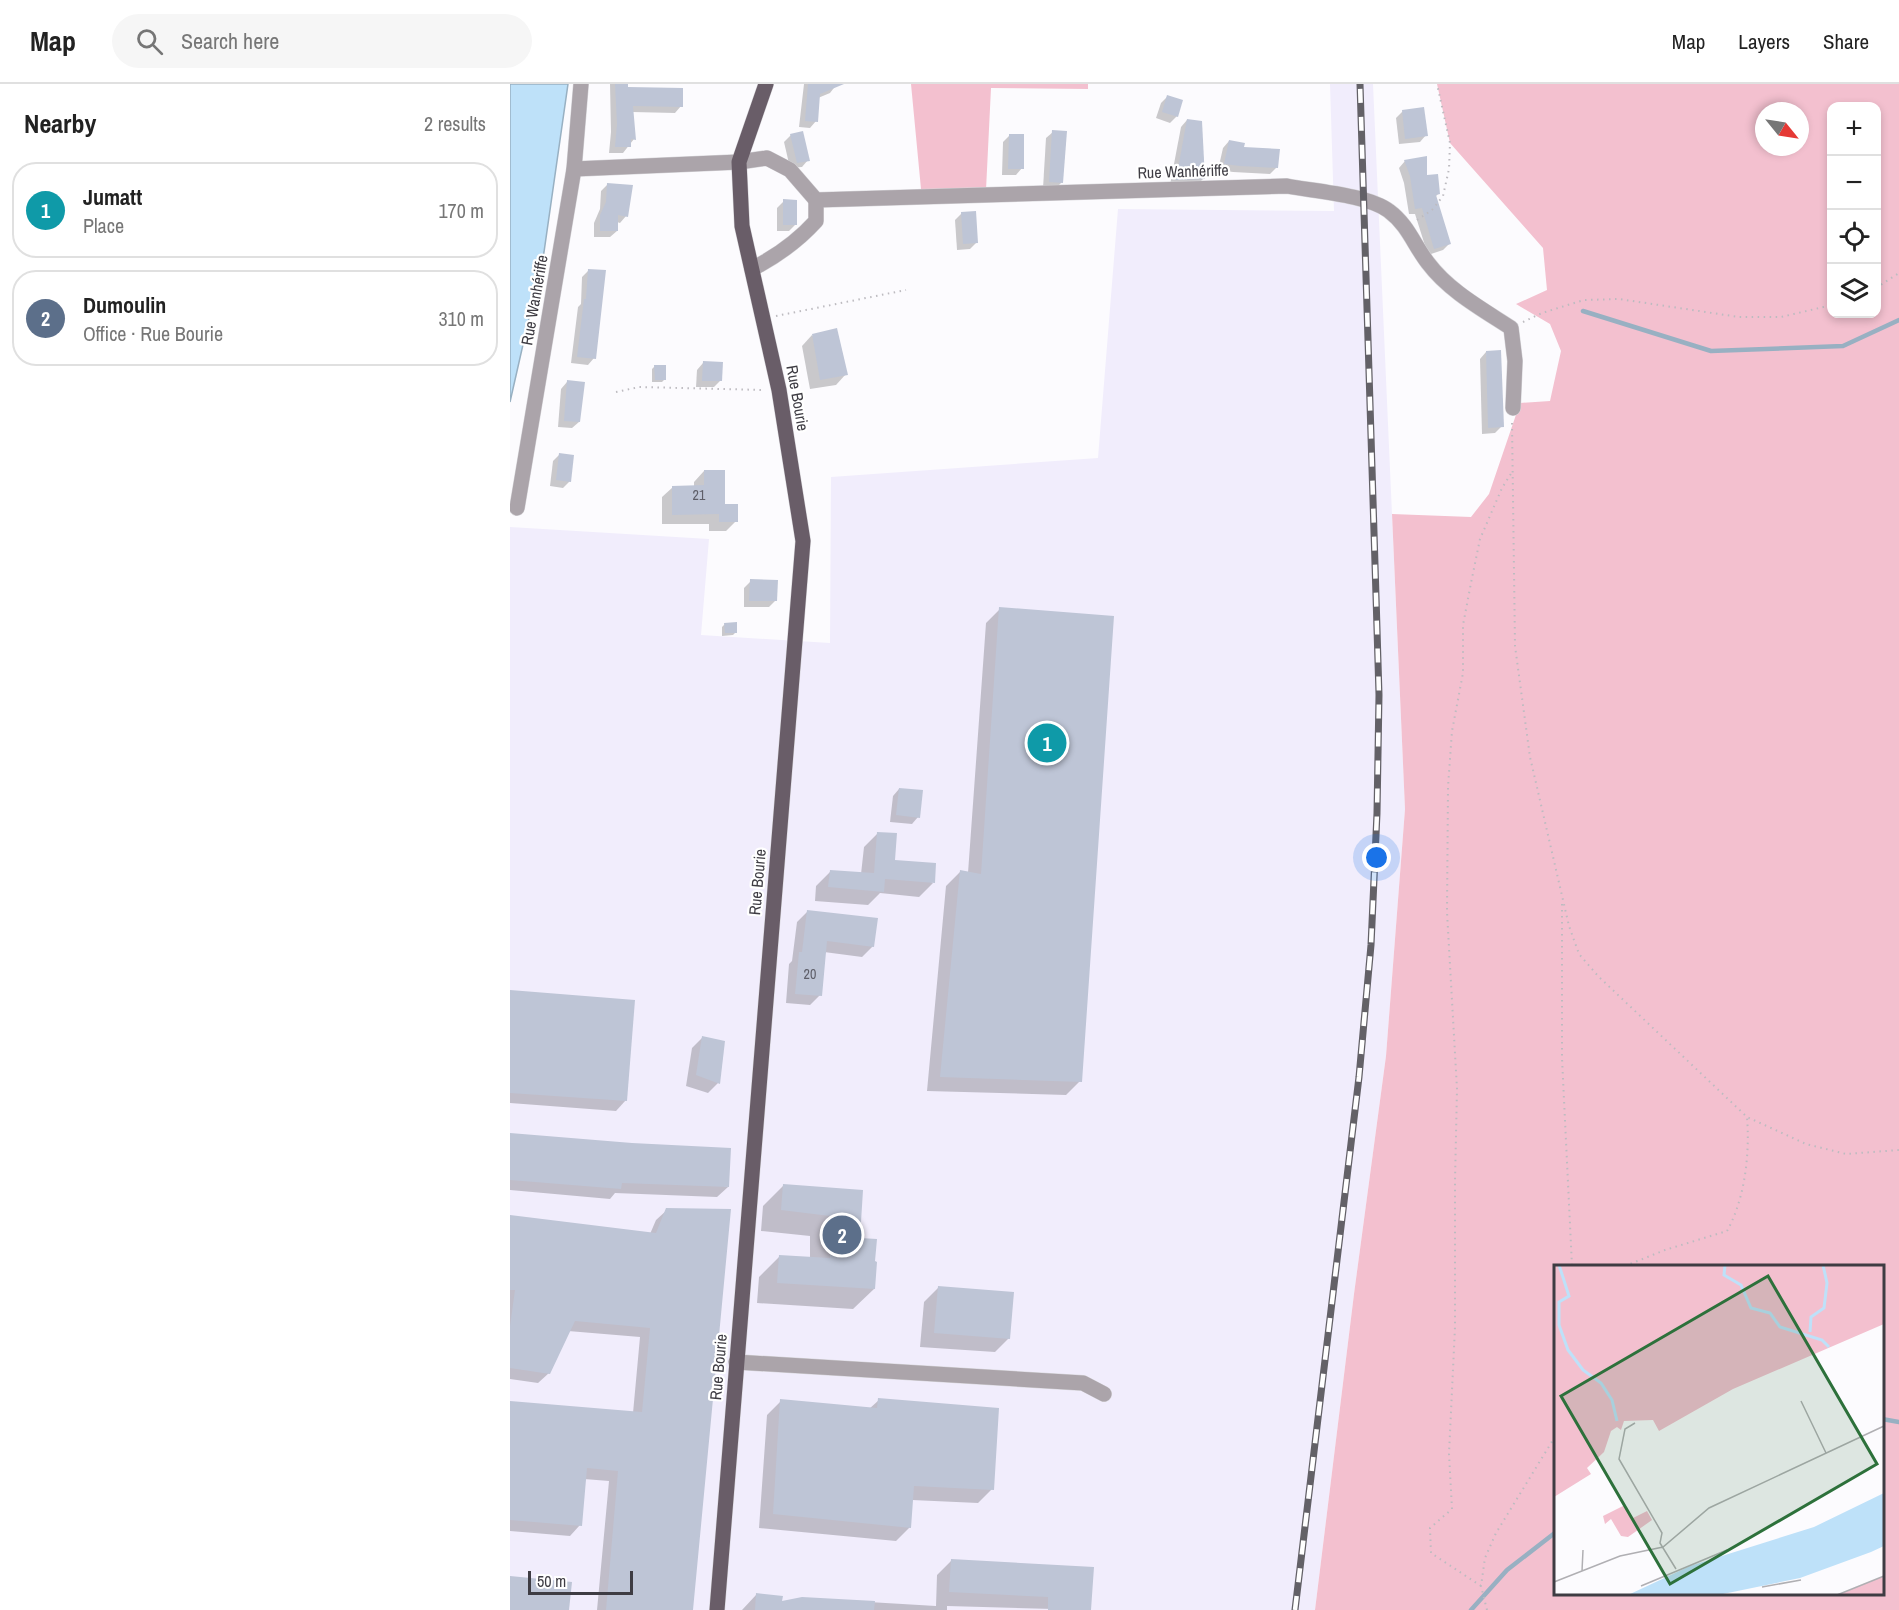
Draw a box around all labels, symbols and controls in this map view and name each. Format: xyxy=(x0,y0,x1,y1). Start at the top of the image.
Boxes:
search box xyxy=(112,14,532,68)
text: Map xyxy=(30,22,76,60)
icon: search xyxy=(133,25,166,58)
text: Search here xyxy=(181,26,279,56)
text: Map xyxy=(1672,27,1705,56)
text: Layers xyxy=(1738,27,1790,56)
text: Share xyxy=(1823,27,1869,56)
north arrow xyxy=(1755,102,1809,156)
map controls xyxy=(1827,102,1881,318)
button: + xyxy=(1827,102,1881,156)
text: Nearby xyxy=(24,106,96,141)
text: 2 results xyxy=(424,110,486,137)
button: − xyxy=(1827,156,1881,210)
street label: Rue Wanhériffe xyxy=(1137,158,1229,184)
text: Jumatt xyxy=(83,182,142,212)
text: 1 xyxy=(41,197,50,224)
text: 170 m xyxy=(438,197,484,224)
button: locate xyxy=(1827,210,1881,264)
text: Place xyxy=(83,212,124,239)
street label: Rue Wanhériffe xyxy=(515,253,553,347)
button: layers xyxy=(1827,264,1881,318)
text: Dumoulin xyxy=(83,290,166,320)
text: 2 xyxy=(41,305,50,332)
text: 310 m xyxy=(438,305,484,332)
text: Office · Rue Bourie xyxy=(83,320,223,347)
street label: Rue Bourie xyxy=(781,363,815,433)
house number: 21 xyxy=(693,486,706,504)
pin: 1 xyxy=(1028,720,1066,766)
your location xyxy=(1362,843,1391,872)
street label: Rue Bourie xyxy=(743,848,771,916)
house number: 20 xyxy=(804,965,816,983)
pin: 2 xyxy=(822,1212,862,1258)
inset map xyxy=(1554,1265,1884,1595)
street label: Rue Bourie xyxy=(704,1333,732,1401)
scale bar xyxy=(528,1568,633,1596)
text: 50 m xyxy=(537,1570,566,1592)

